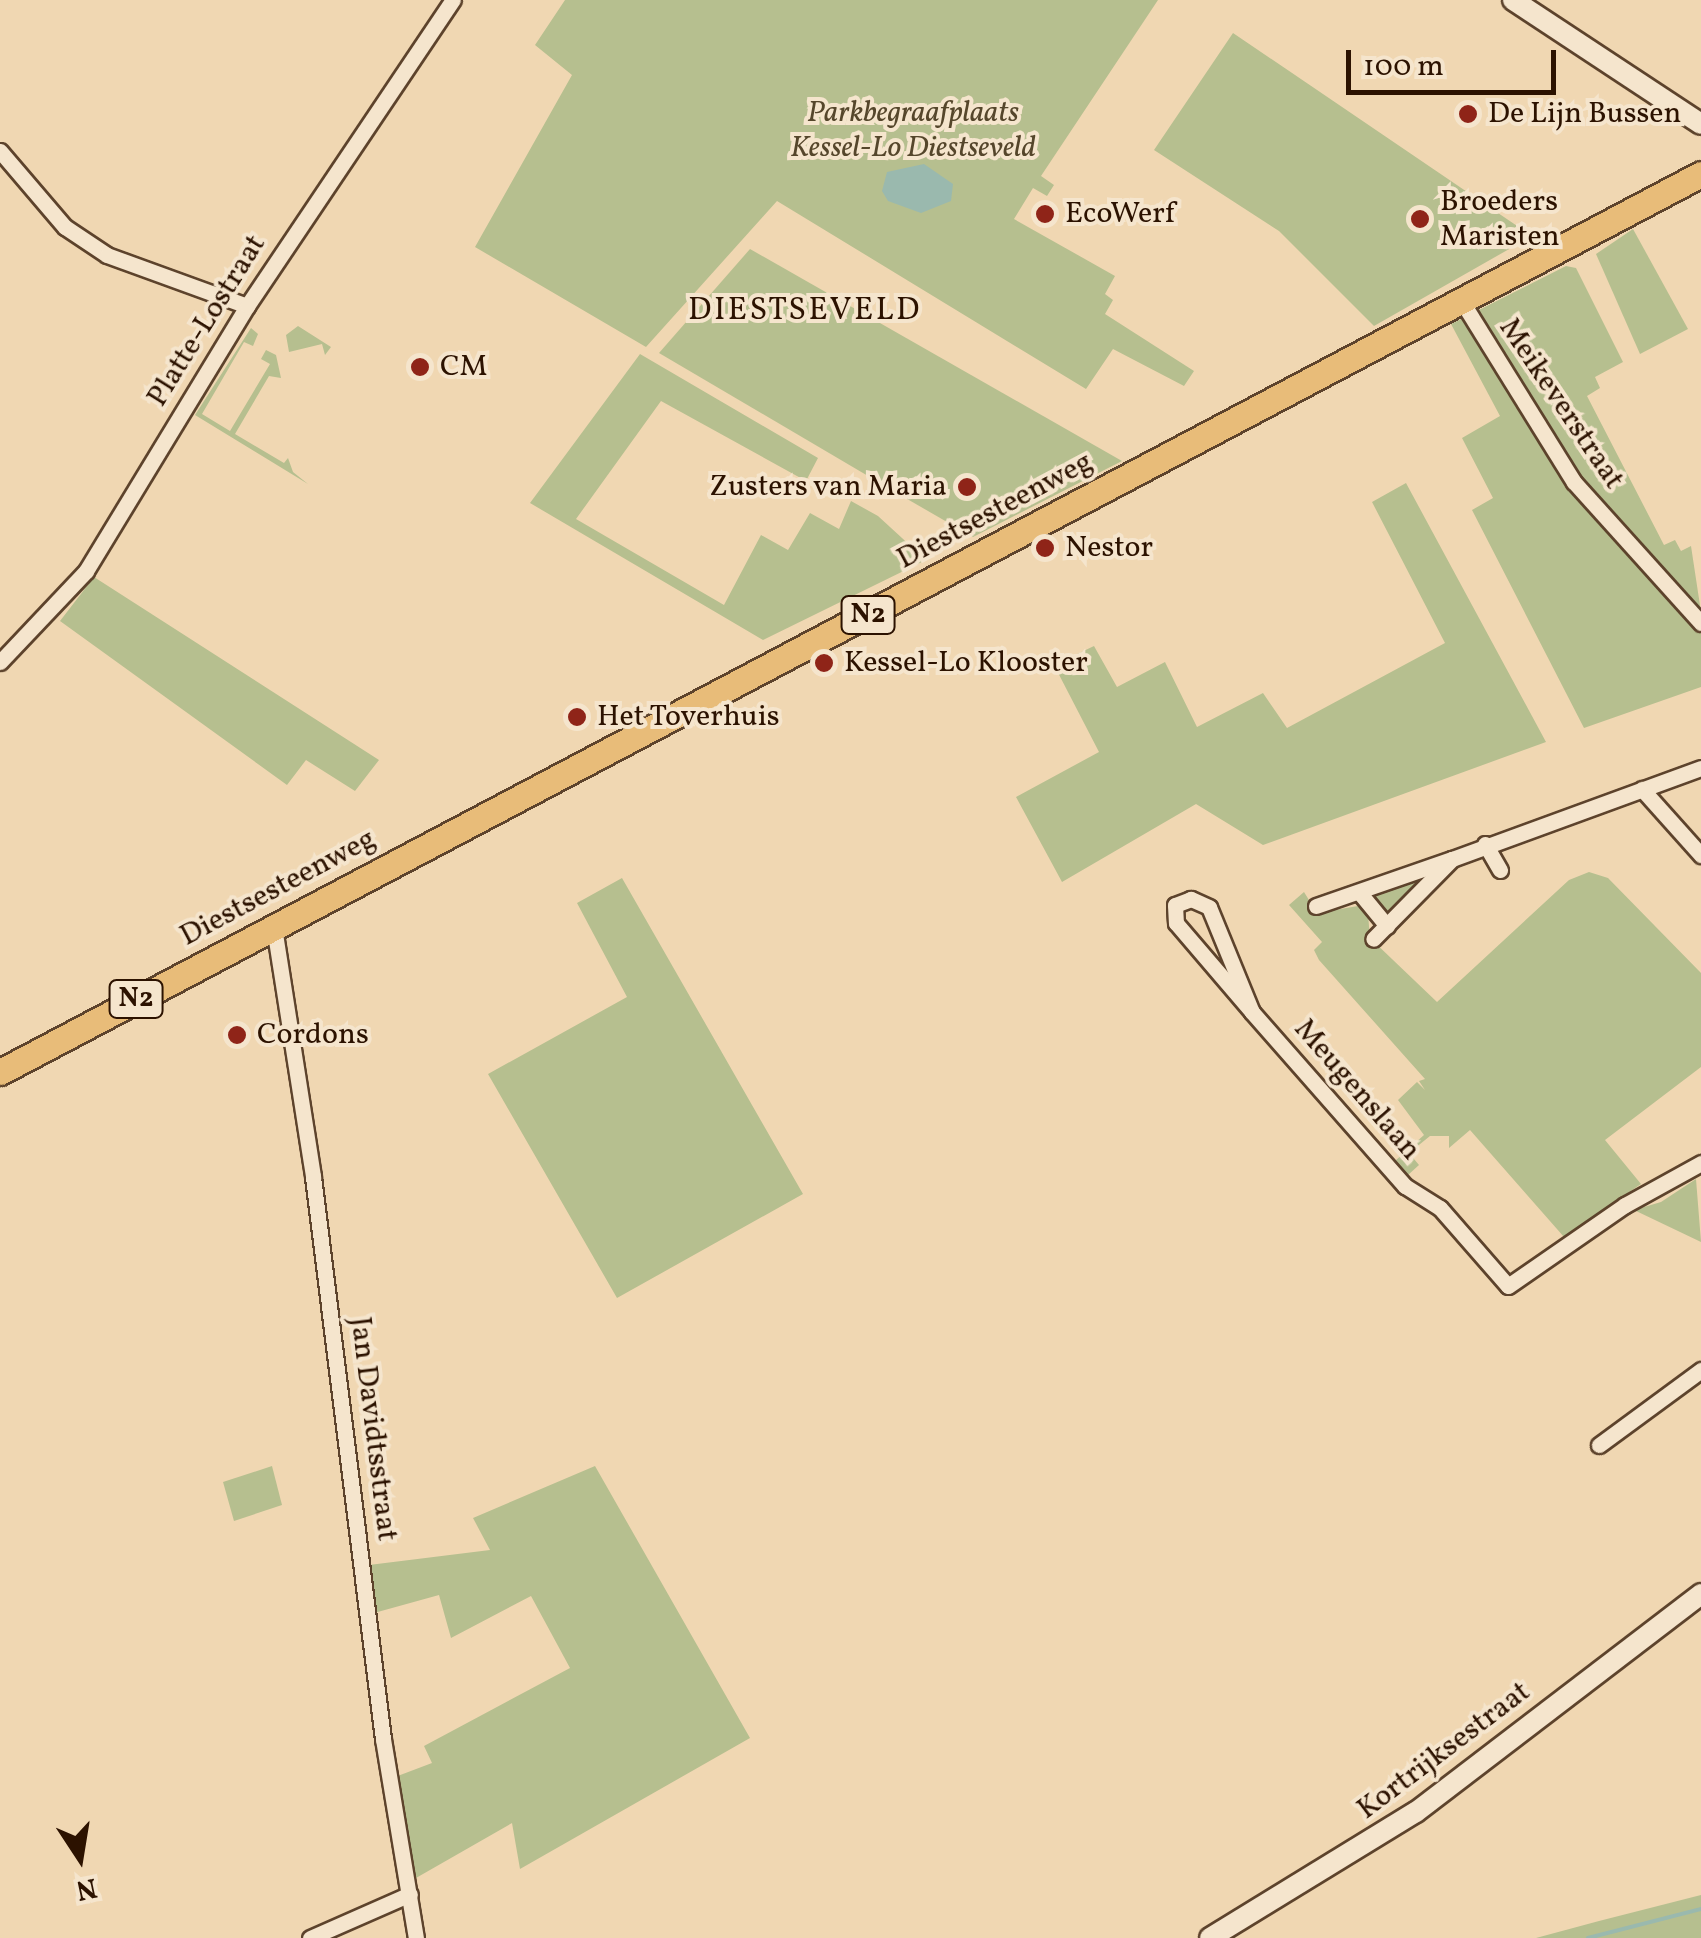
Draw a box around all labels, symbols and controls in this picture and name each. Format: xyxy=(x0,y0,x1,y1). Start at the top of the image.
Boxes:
scale bar xyxy=(1351,30,1561,92)
text: 100 m xyxy=(1363,46,1444,88)
park label: Parkbegraafplaats Kessel-Lo Diestseveld xyxy=(790,95,1036,166)
place label: De Lijn Bussen xyxy=(1488,96,1681,132)
marker: De Lijn Bussen xyxy=(1457,103,1479,125)
place label: Broeders Maristen xyxy=(1440,184,1560,254)
place label: EcoWerf xyxy=(1065,196,1175,232)
marker: EcoWerf xyxy=(1034,203,1056,225)
marker: Broeders Maristen xyxy=(1409,208,1431,230)
street label: Platte-Lostraat xyxy=(140,228,274,414)
district label: DIESTSEVELD xyxy=(688,292,922,330)
street label: Meikeverstraat xyxy=(1491,312,1631,496)
place label: CM xyxy=(440,349,488,385)
marker: CM xyxy=(409,356,431,378)
street label: Diestsesteenweg xyxy=(891,444,1099,578)
place label: Zusters van Maria xyxy=(708,469,947,505)
marker: Zusters van Maria xyxy=(956,476,978,498)
place label: Nestor xyxy=(1065,530,1153,566)
marker: Nestor xyxy=(1034,537,1056,559)
road number: N2 xyxy=(840,592,896,638)
place label: Kessel-Lo Klooster xyxy=(844,645,1088,681)
marker: Kessel-Lo Klooster xyxy=(813,652,835,674)
place label: Het Toverhuis xyxy=(597,699,780,735)
marker: Het Toverhuis xyxy=(566,706,588,728)
street label: Diestsesteenweg xyxy=(174,821,382,955)
road number: N2 xyxy=(108,976,164,1022)
street label: Meugenslaan xyxy=(1286,1012,1428,1168)
place label: Cordons xyxy=(257,1017,369,1053)
marker: Cordons xyxy=(226,1024,248,1046)
street label: Jan Davidtsstraat xyxy=(341,1315,405,1543)
street label: Kortrijksestraat xyxy=(1350,1674,1538,1828)
north arrow xyxy=(30,1808,130,1908)
text: N xyxy=(72,1867,100,1909)

